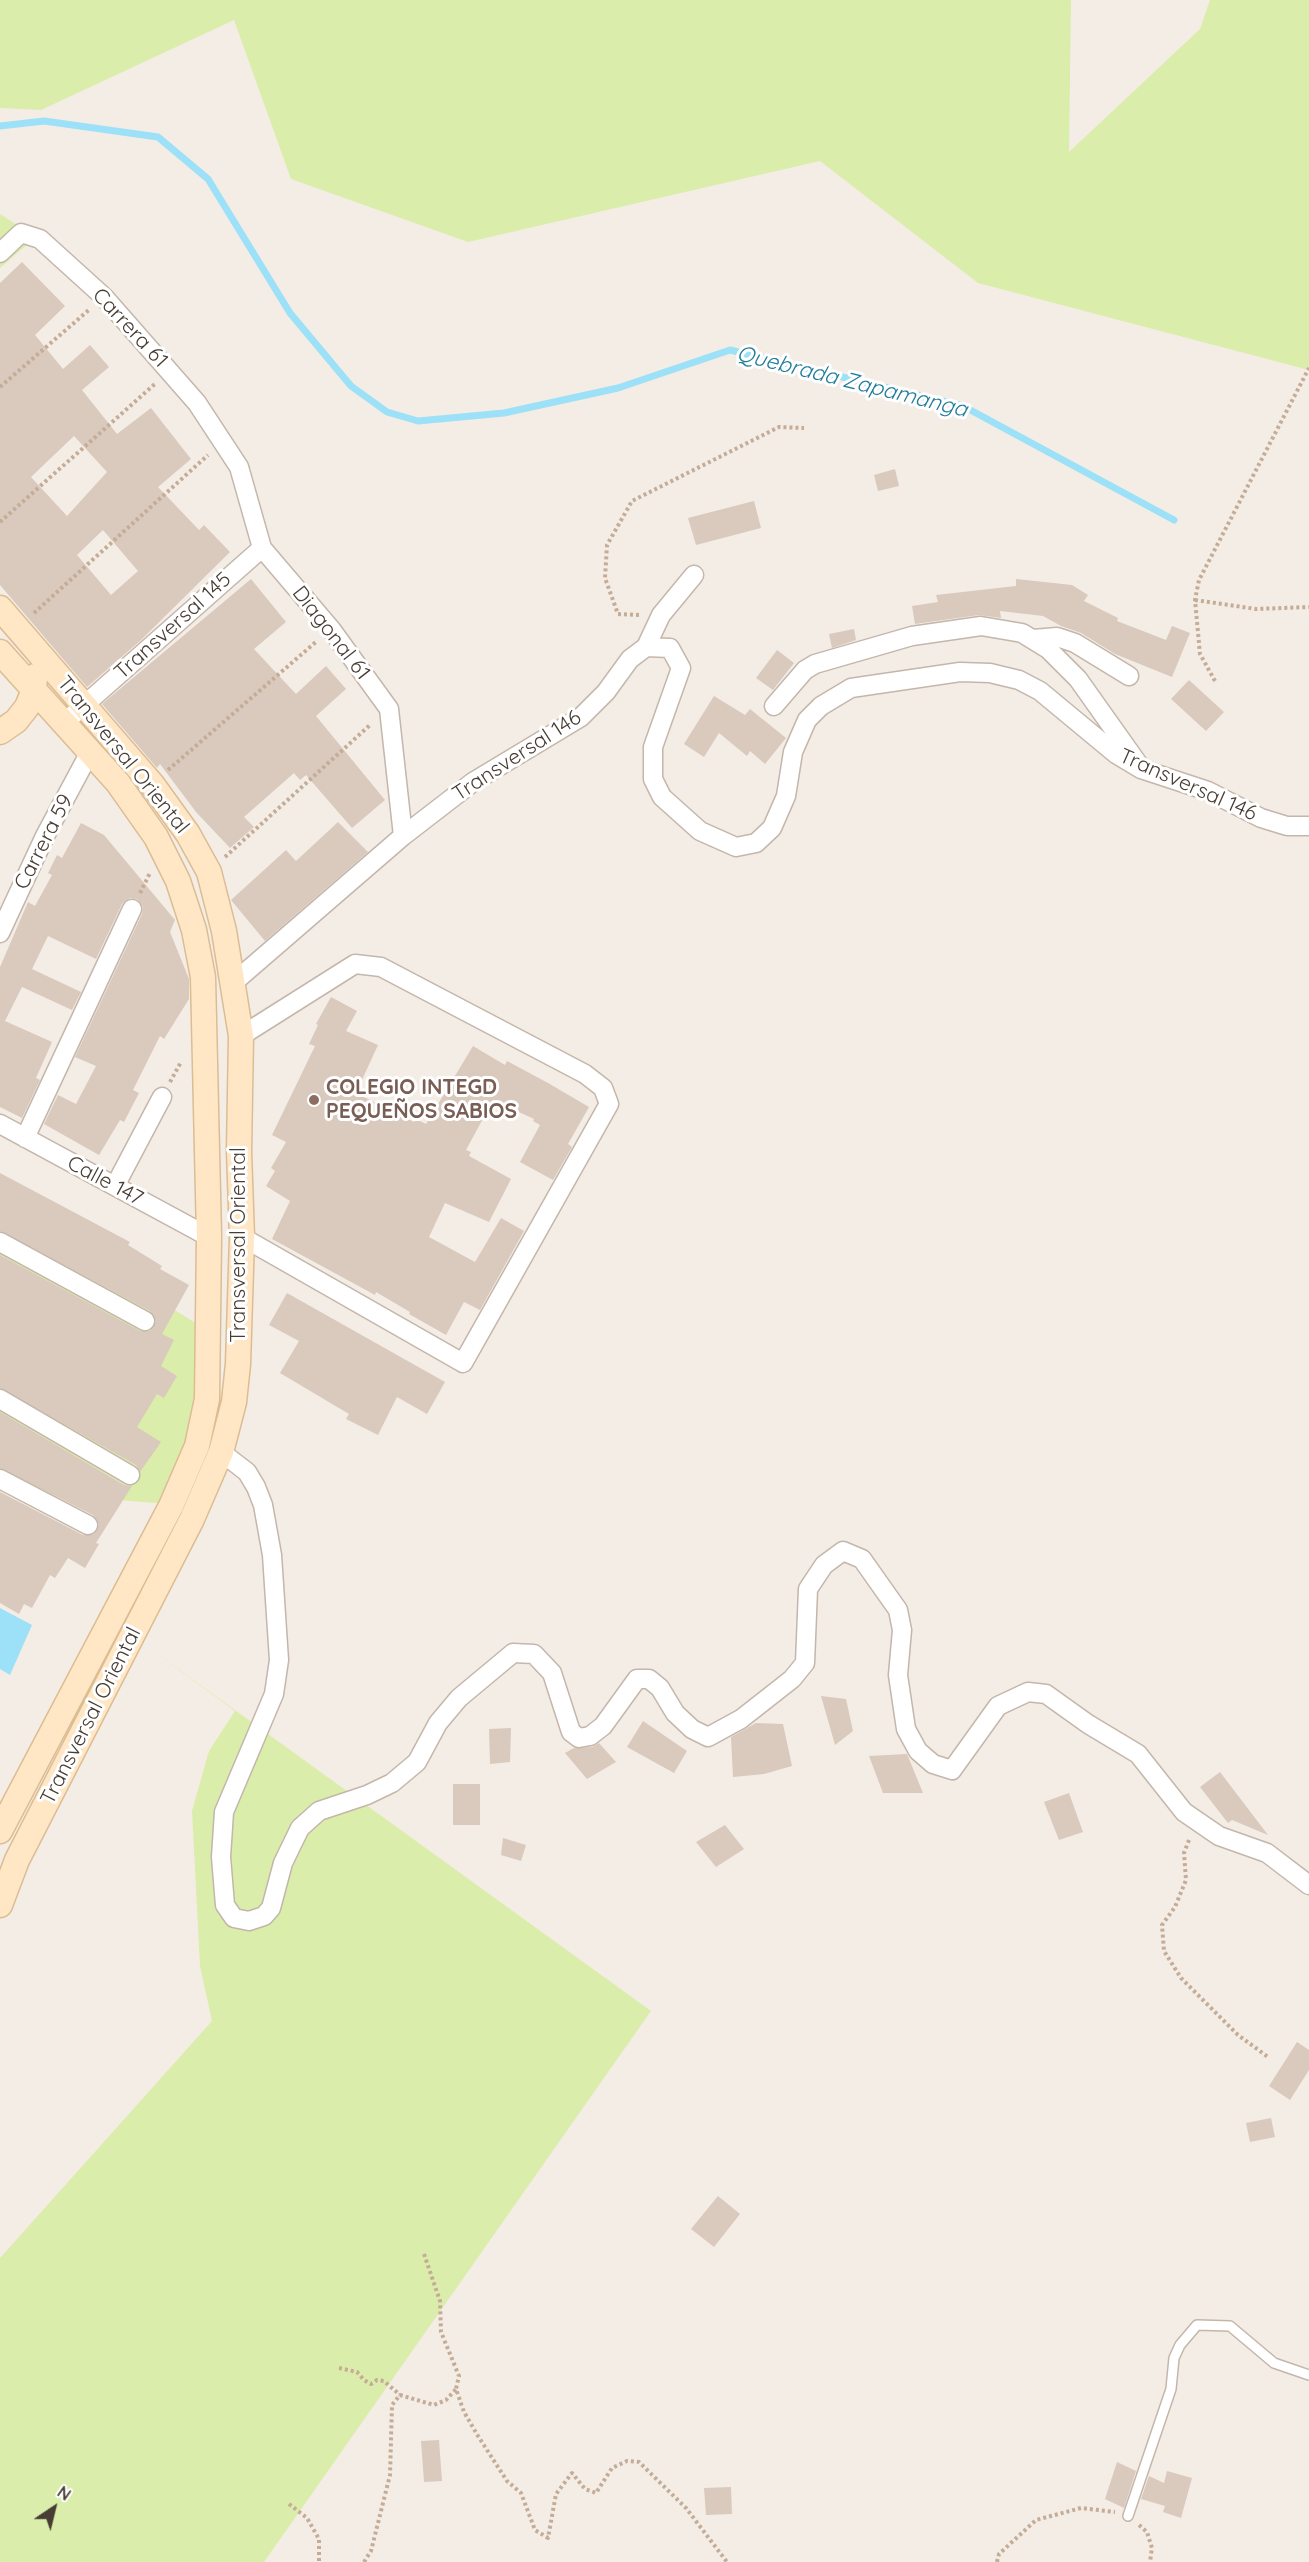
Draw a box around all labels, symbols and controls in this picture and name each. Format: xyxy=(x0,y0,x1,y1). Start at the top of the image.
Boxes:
street label: Carrera 61 xyxy=(87,283,173,373)
water label: Quebrada Zapamanga xyxy=(734,341,970,423)
street label: Transversal 145 xyxy=(109,567,237,685)
street label: Diagonal 61 xyxy=(287,581,375,685)
street label: Transversal Oriental xyxy=(52,671,194,839)
street label: Transversal 146 xyxy=(448,705,586,807)
street label: Transversal 146 xyxy=(1115,743,1261,827)
street label: Carrera 59 xyxy=(9,790,79,894)
place label: COLEGIO INTEGD PEQUEÑOS SABIOS xyxy=(326,1075,517,1125)
marker: COLEGIO INTEGD PEQUEÑOS SABIOS xyxy=(307,1093,321,1107)
street label: Transversal Oriental xyxy=(226,1147,252,1343)
street label: Calle 147 xyxy=(63,1151,147,1211)
street label: Transversal Oriental xyxy=(35,1623,147,1809)
north arrow xyxy=(24,2478,84,2538)
text: N xyxy=(54,2482,75,2505)

